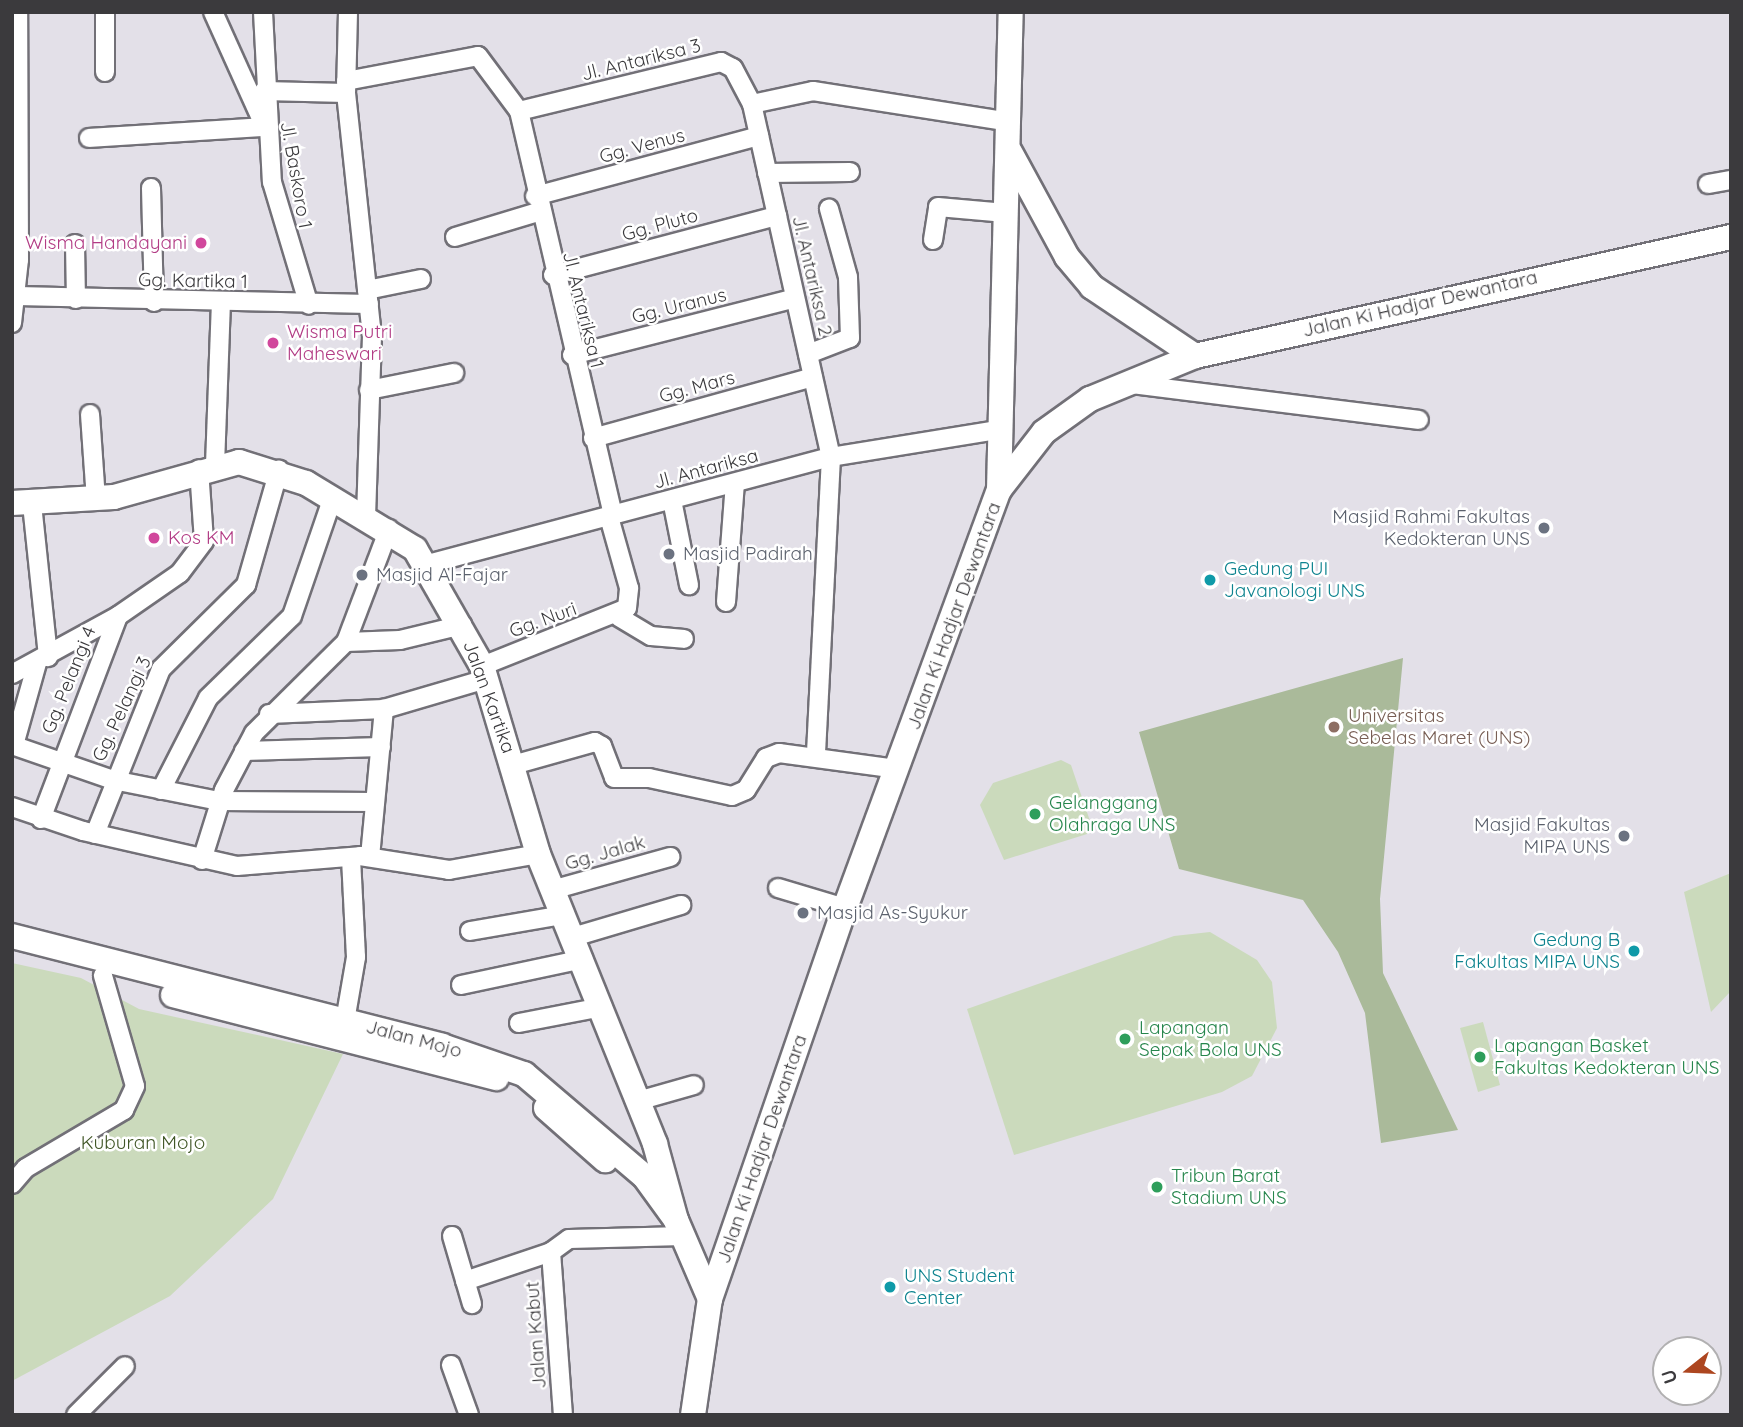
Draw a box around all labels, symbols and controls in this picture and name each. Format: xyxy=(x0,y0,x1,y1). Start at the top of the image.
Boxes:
street label: Jl. Antariksa 3 xyxy=(579,34,703,86)
street label: Jl. Baskoro 1 xyxy=(275,120,317,230)
street label: Gg. Venus xyxy=(597,124,687,168)
street label: Gg. Pluto xyxy=(619,204,701,246)
street label: Jl. Antariksa 2 xyxy=(787,214,837,338)
place label: Wisma Handayani xyxy=(25,232,187,254)
marker: Wisma Handayani xyxy=(193,235,209,251)
street label: Jl. Antariksa 1 xyxy=(558,249,608,371)
street label: Jalan Ki Hadjar Dewantara xyxy=(1300,266,1540,342)
street label: Gg. Kartika 1 xyxy=(138,269,248,293)
street label: Gg. Uranus xyxy=(629,283,729,329)
place label: Wisma Putri Maheswari xyxy=(287,321,392,365)
marker: Wisma Putri Maheswari xyxy=(265,335,281,351)
street label: Gg. Mars xyxy=(657,366,737,408)
street label: Jl. Antariksa xyxy=(651,444,761,494)
street label: Jalan Ki Hadjar Dewantara xyxy=(902,499,1006,733)
place label: Masjid Rahmi Fakultas Kedokteran UNS xyxy=(1332,506,1530,550)
marker: Masjid Rahmi Fakultas Kedokteran UNS xyxy=(1536,520,1552,536)
place label: Kos KM xyxy=(168,527,235,549)
marker: Kos KM xyxy=(146,530,162,546)
place label: Masjid Padirah xyxy=(683,543,813,565)
marker: Masjid Padirah xyxy=(661,546,677,562)
place label: Gedung PUI Javanologi UNS xyxy=(1224,558,1365,602)
place label: Masjid Al-Fajar xyxy=(376,564,508,586)
marker: Masjid Al-Fajar xyxy=(354,567,370,583)
marker: Gedung PUI Javanologi UNS xyxy=(1202,572,1218,588)
street label: Gg. Nuri xyxy=(506,597,580,643)
street label: Gg. Pelangi 4 xyxy=(37,623,101,737)
street label: Jalan Kartika xyxy=(458,638,520,756)
street label: Gg. Pelangi 3 xyxy=(88,653,156,765)
place label: Universitas Sebelas Maret (UNS) xyxy=(1348,705,1530,749)
marker: Universitas Sebelas Maret (UNS) xyxy=(1326,719,1342,735)
place label: Gelanggang Olahraga UNS xyxy=(1049,792,1175,836)
marker: Gelanggang Olahraga UNS xyxy=(1027,806,1043,822)
place label: Masjid Fakultas MIPA UNS xyxy=(1474,814,1610,858)
marker: Masjid Fakultas MIPA UNS xyxy=(1616,828,1632,844)
street label: Gg. Jalak xyxy=(562,831,648,875)
place label: Masjid As-Syukur xyxy=(817,902,968,924)
marker: Masjid As-Syukur xyxy=(795,905,811,921)
place label: Gedung B Fakultas MIPA UNS xyxy=(1454,929,1620,973)
marker: Gedung B Fakultas MIPA UNS xyxy=(1626,943,1642,959)
street label: Jalan Mojo xyxy=(364,1015,464,1063)
place label: Lapangan Sepak Bola UNS xyxy=(1139,1017,1282,1061)
marker: Lapangan Sepak Bola UNS xyxy=(1117,1031,1133,1047)
street label: Jalan Ki Hadjar Dewantara xyxy=(712,1032,812,1266)
place label: Lapangan Basket Fakultas Kedokteran UNS xyxy=(1494,1035,1719,1079)
marker: Lapangan Basket Fakultas Kedokteran UNS xyxy=(1472,1049,1488,1065)
park label: Kuburan Mojo xyxy=(81,1132,205,1154)
place label: Tribun Barat Stadium UNS xyxy=(1171,1165,1287,1209)
marker: Tribun Barat Stadium UNS xyxy=(1149,1179,1165,1195)
place label: UNS Student Center xyxy=(904,1265,1015,1309)
marker: UNS Student Center xyxy=(882,1279,898,1295)
street label: Jalan Kabut xyxy=(521,1281,551,1389)
north arrow xyxy=(1652,1336,1722,1406)
text: U xyxy=(1655,1367,1682,1387)

